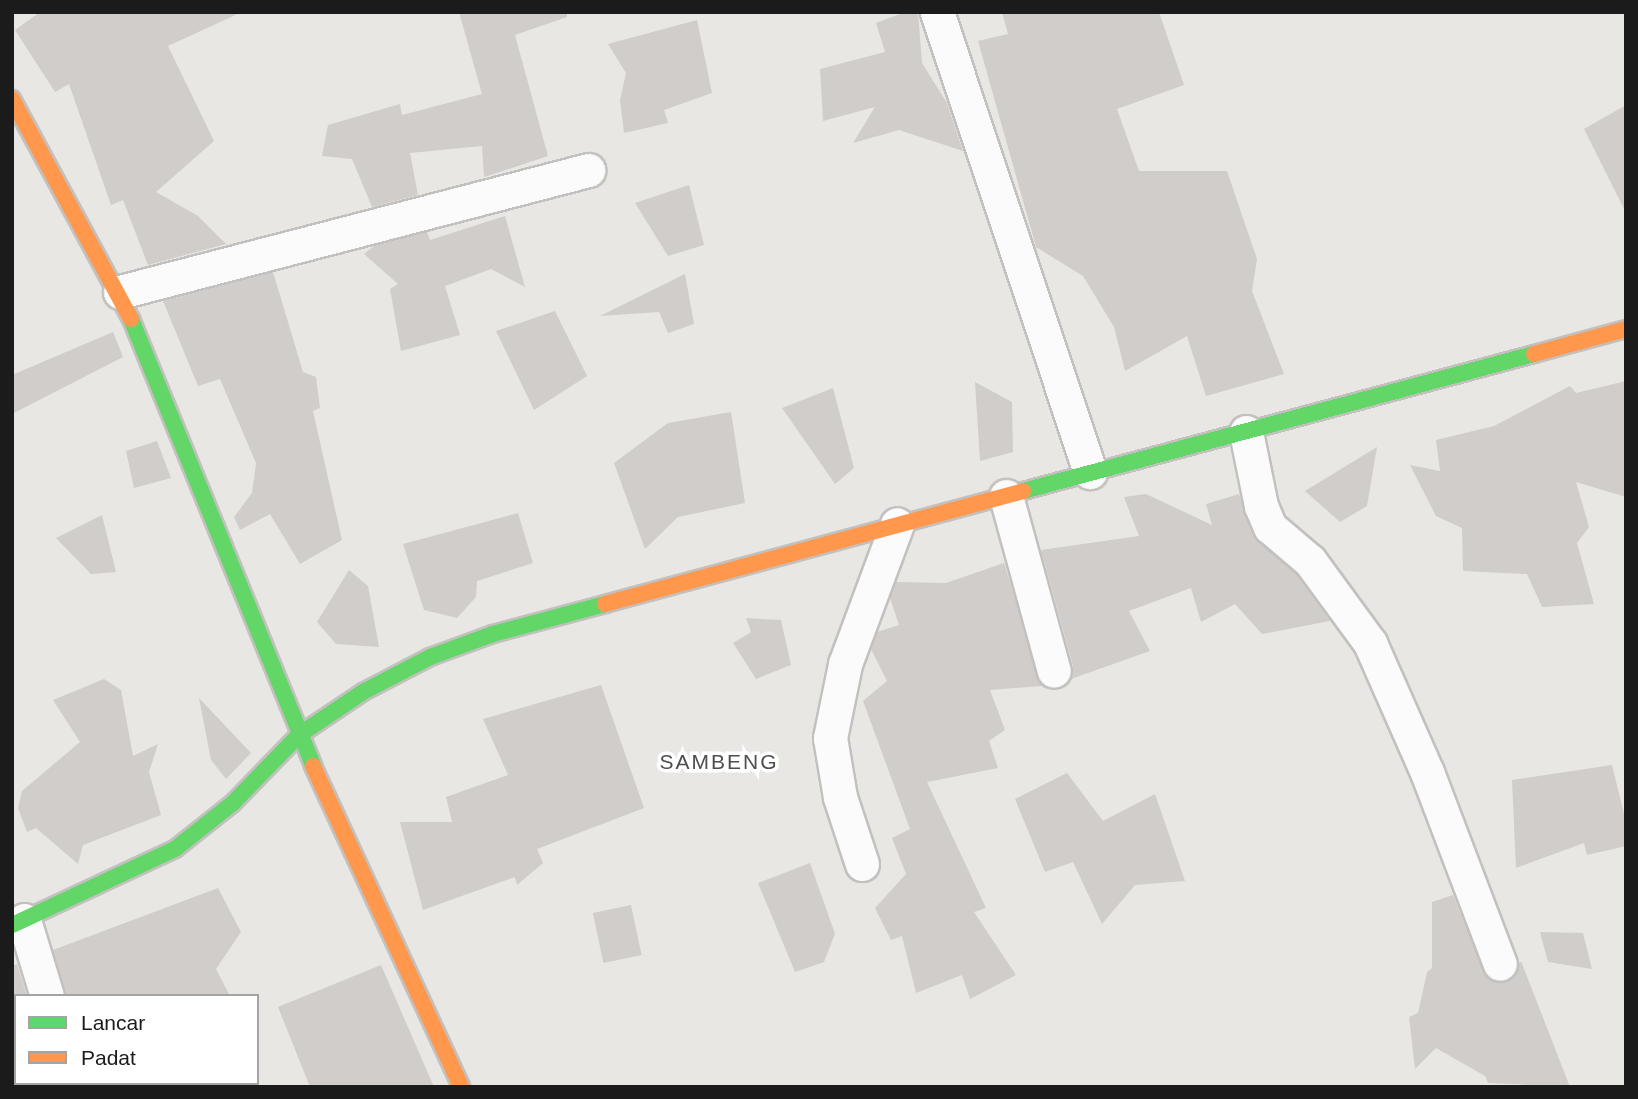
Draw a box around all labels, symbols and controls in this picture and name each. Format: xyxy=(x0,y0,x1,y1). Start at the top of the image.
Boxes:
district label: SAMBENG xyxy=(660,749,778,775)
legend xyxy=(14,994,259,1085)
text: Lancar xyxy=(81,1011,145,1034)
text: Padat xyxy=(81,1046,136,1069)

